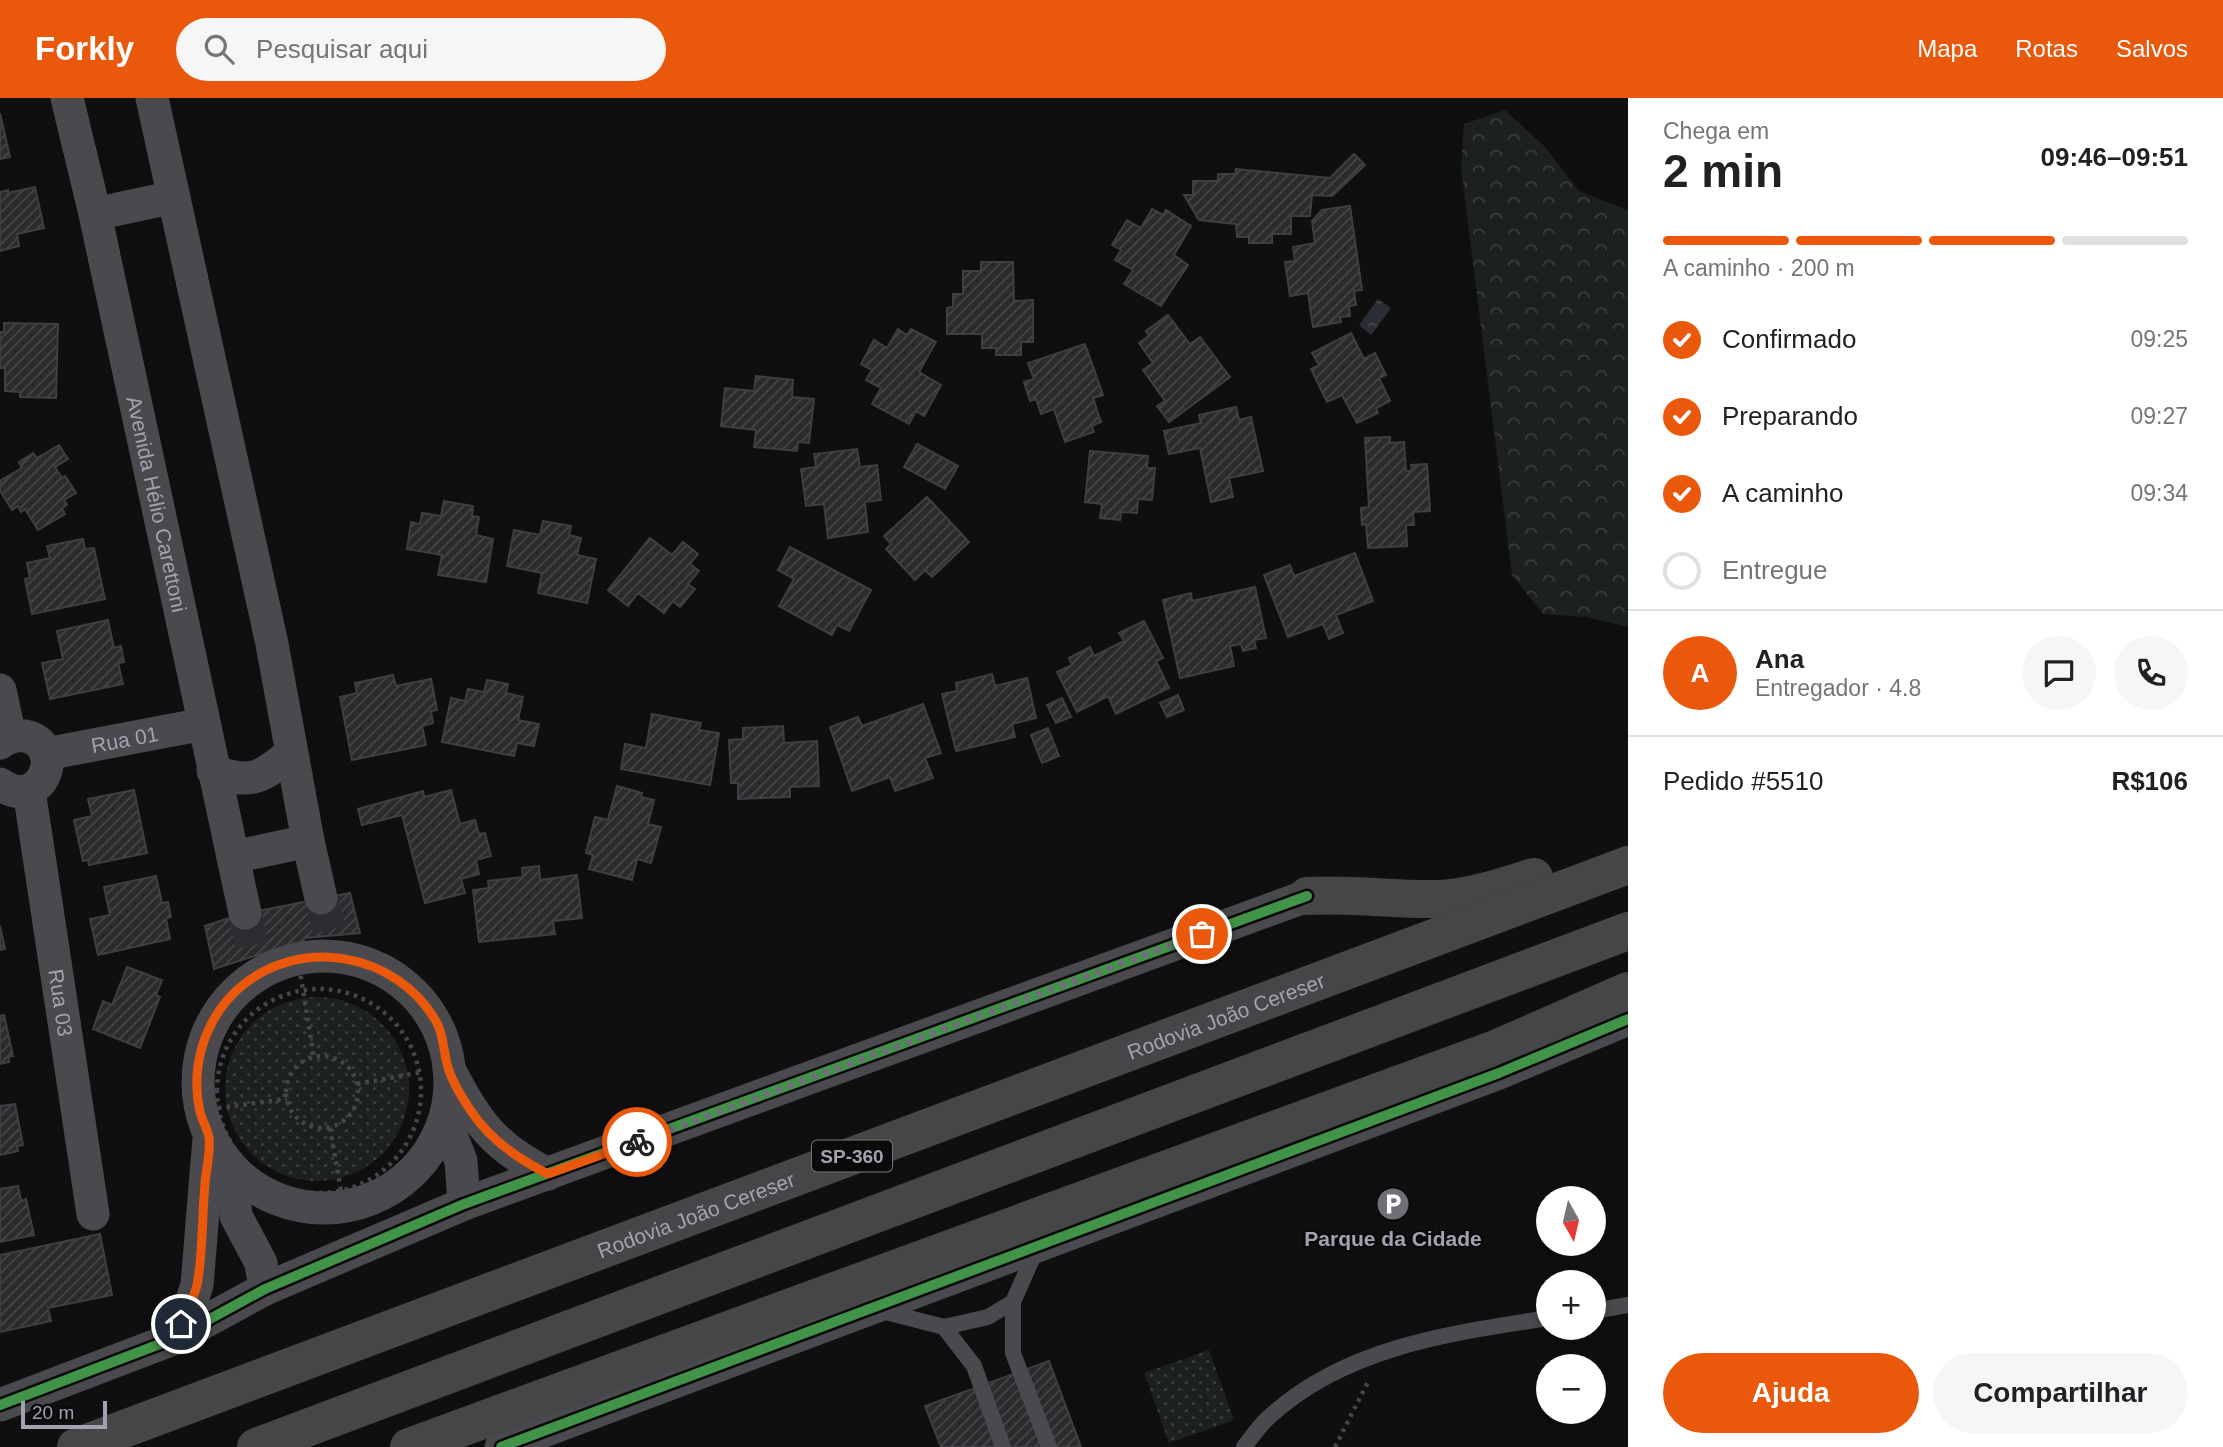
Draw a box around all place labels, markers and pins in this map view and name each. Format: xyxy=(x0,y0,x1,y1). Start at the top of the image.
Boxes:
pin xyxy=(1172,904,1232,964)
parking icon: Parque da Cidade xyxy=(1374,1185,1412,1223)
place label: Parque da Cidade xyxy=(1304,1227,1482,1250)
pin xyxy=(151,1294,211,1354)

